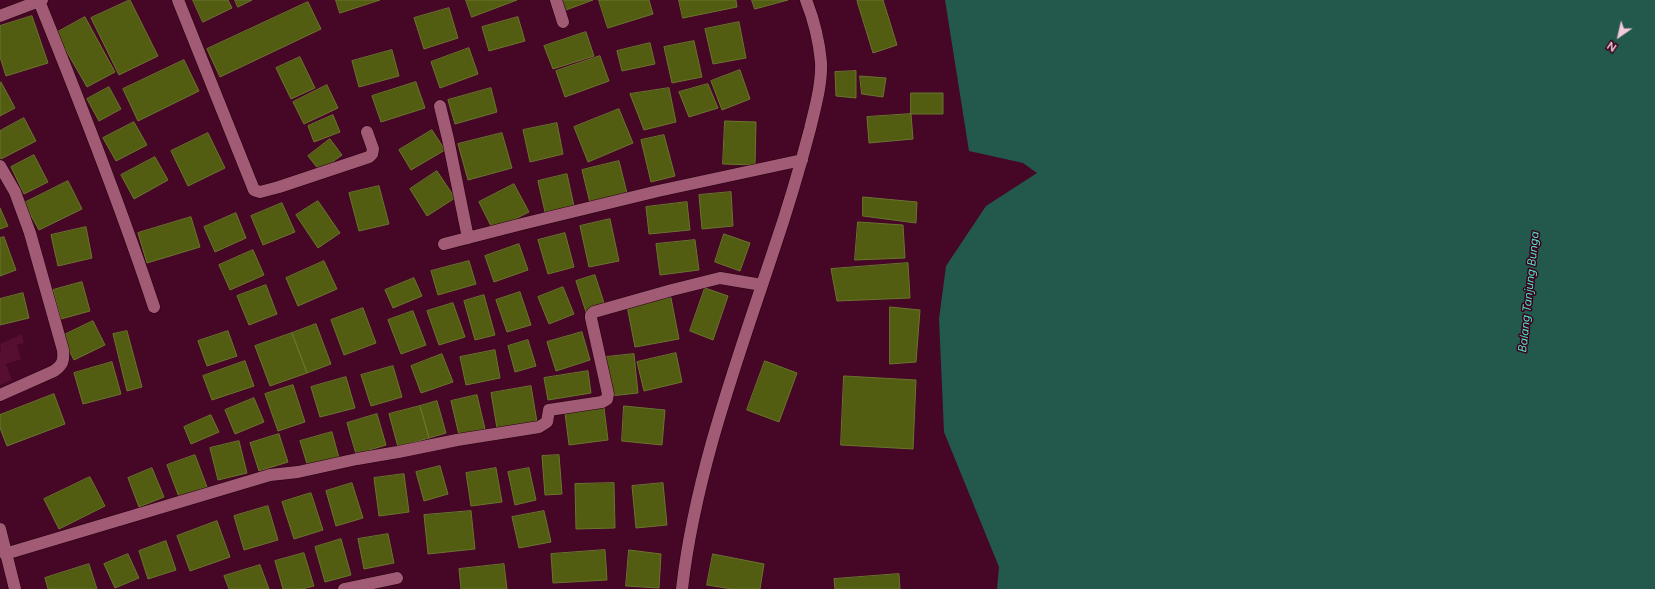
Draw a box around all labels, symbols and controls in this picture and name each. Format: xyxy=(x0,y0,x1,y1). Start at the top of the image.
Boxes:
north arrow xyxy=(1599,16,1639,56)
text: N xyxy=(1605,39,1619,54)
water label: Balang Tanjung Bunga xyxy=(1515,231,1543,353)

